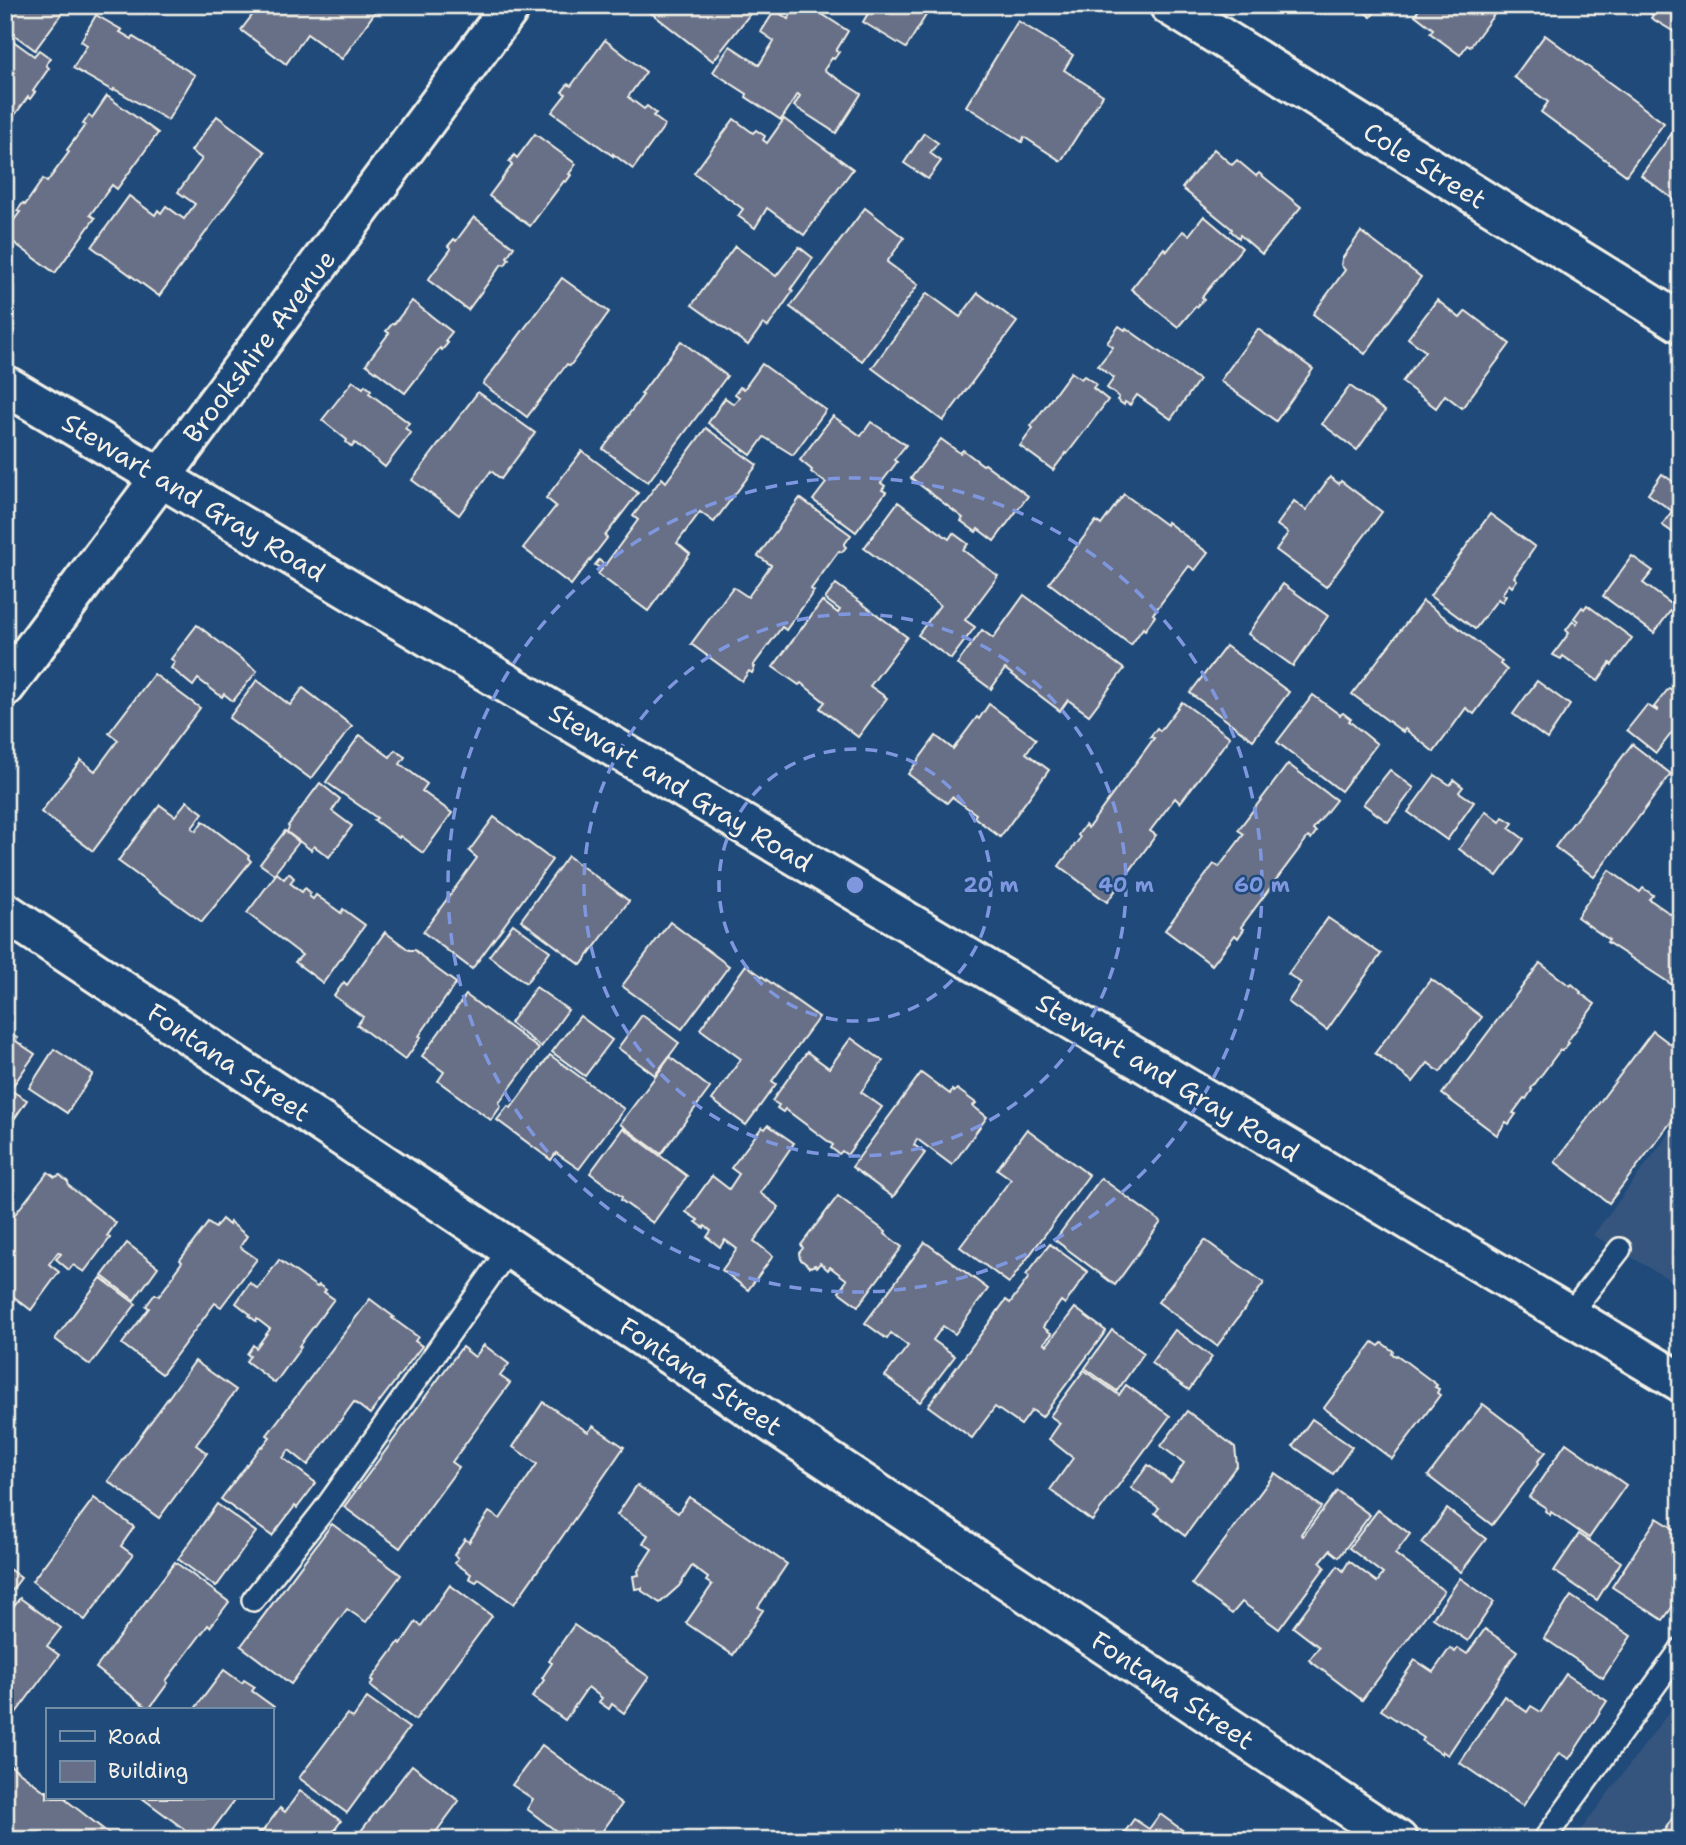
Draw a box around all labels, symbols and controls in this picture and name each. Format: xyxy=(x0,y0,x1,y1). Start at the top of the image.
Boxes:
street label: Cole Street xyxy=(1357,113,1493,217)
street label: Brookshire Avenue xyxy=(175,242,343,450)
street label: Stewart and Gray Road xyxy=(56,404,332,590)
street label: Stewart and Gray Road xyxy=(543,694,819,880)
text: 20 m xyxy=(963,871,1019,899)
text: 40 m xyxy=(1098,871,1154,899)
text: 60 m xyxy=(1234,871,1290,899)
centre of rings xyxy=(843,873,867,897)
street label: Stewart and Gray Road xyxy=(1030,984,1306,1170)
street label: Fontana Street xyxy=(141,995,317,1129)
street label: Fontana Street xyxy=(613,1309,789,1443)
street label: Fontana Street xyxy=(1085,1623,1261,1757)
legend xyxy=(46,1708,273,1800)
text: Road xyxy=(108,1723,161,1751)
text: Building xyxy=(108,1757,188,1785)

